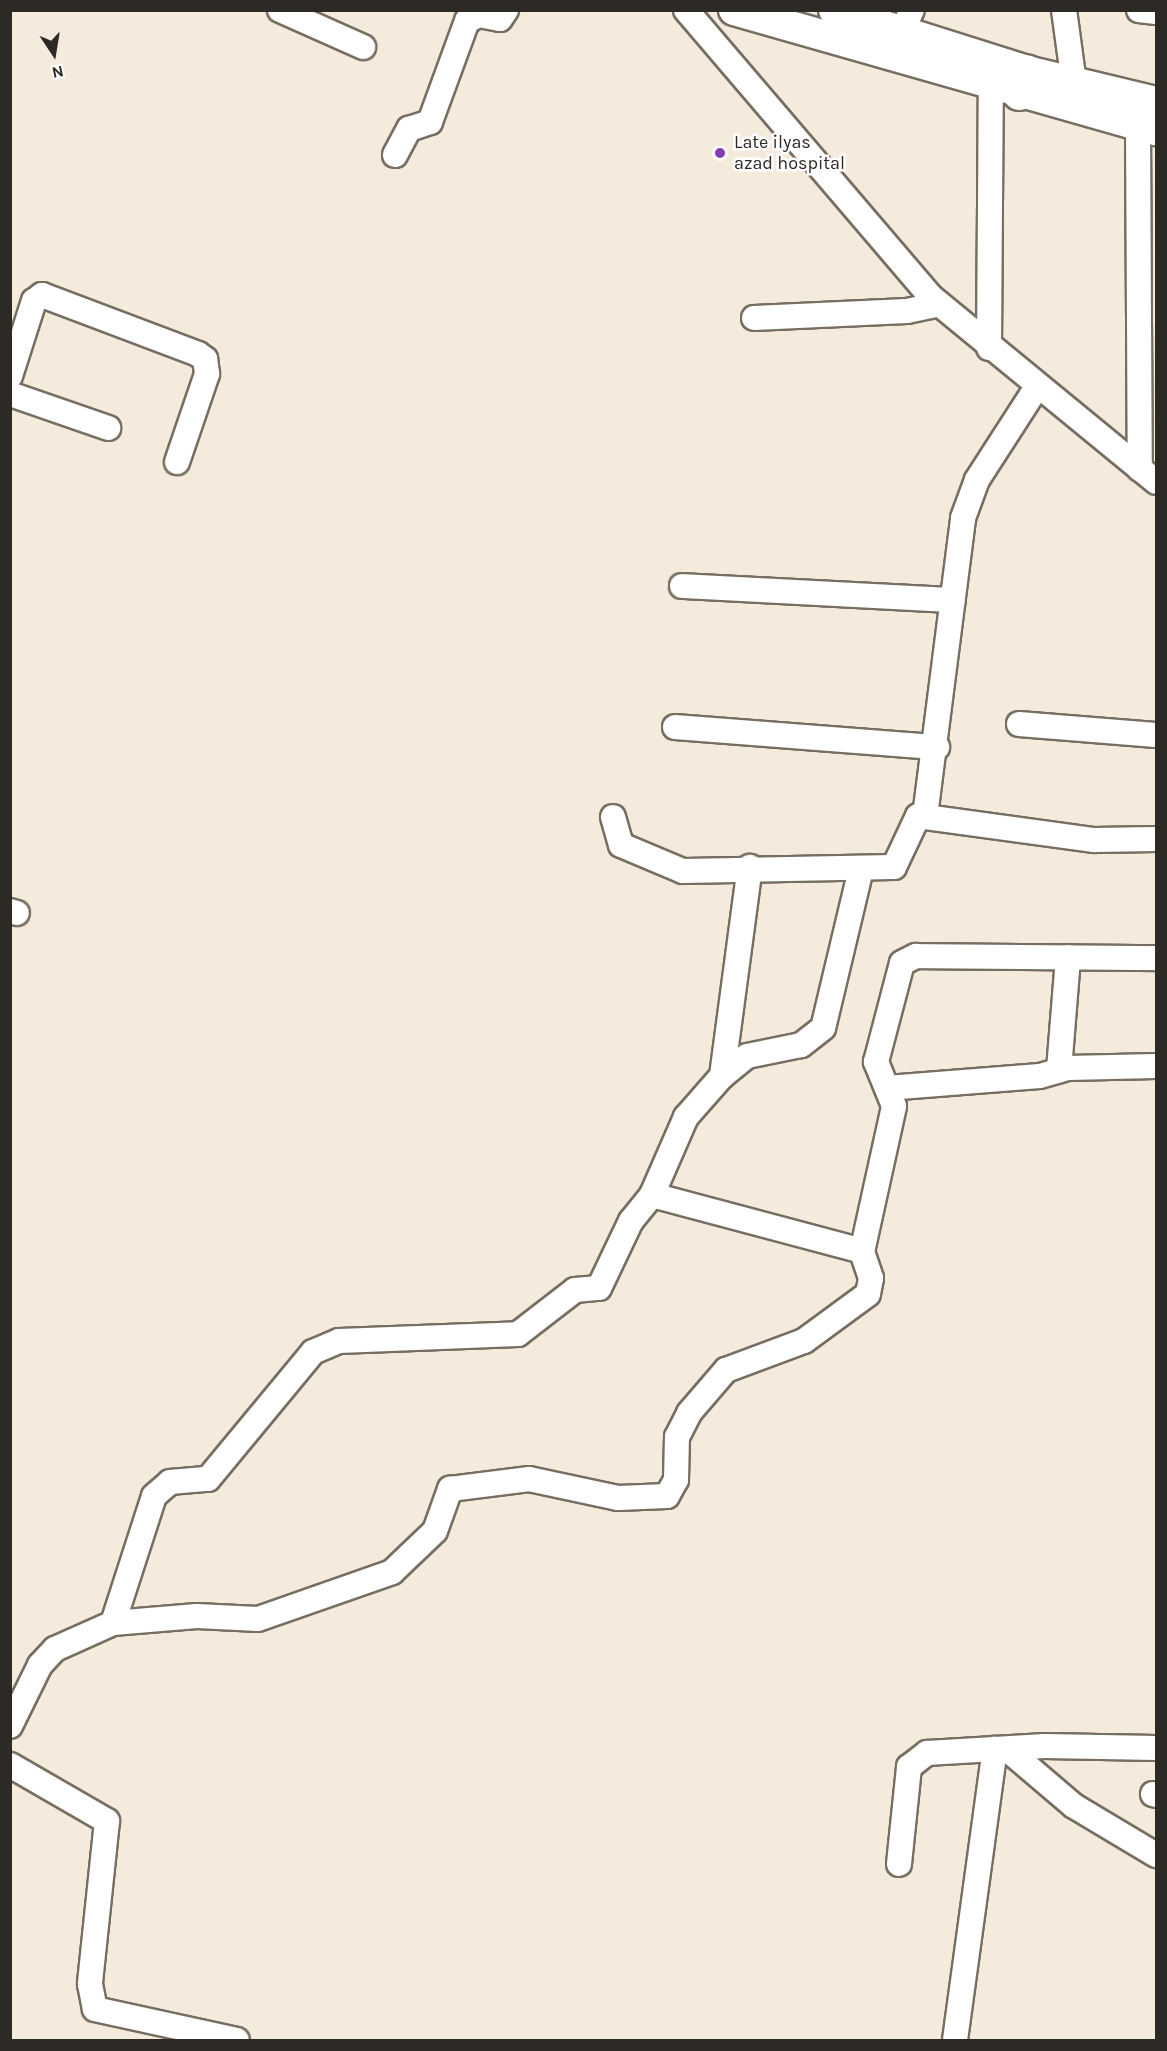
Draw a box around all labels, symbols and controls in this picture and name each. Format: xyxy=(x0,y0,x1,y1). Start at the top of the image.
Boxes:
north arrow xyxy=(24,24,84,84)
text: N xyxy=(50,62,65,83)
place label: Late ilyas azad hospital xyxy=(734,132,845,174)
marker: Late ilyas azad hospital xyxy=(711,144,729,162)

